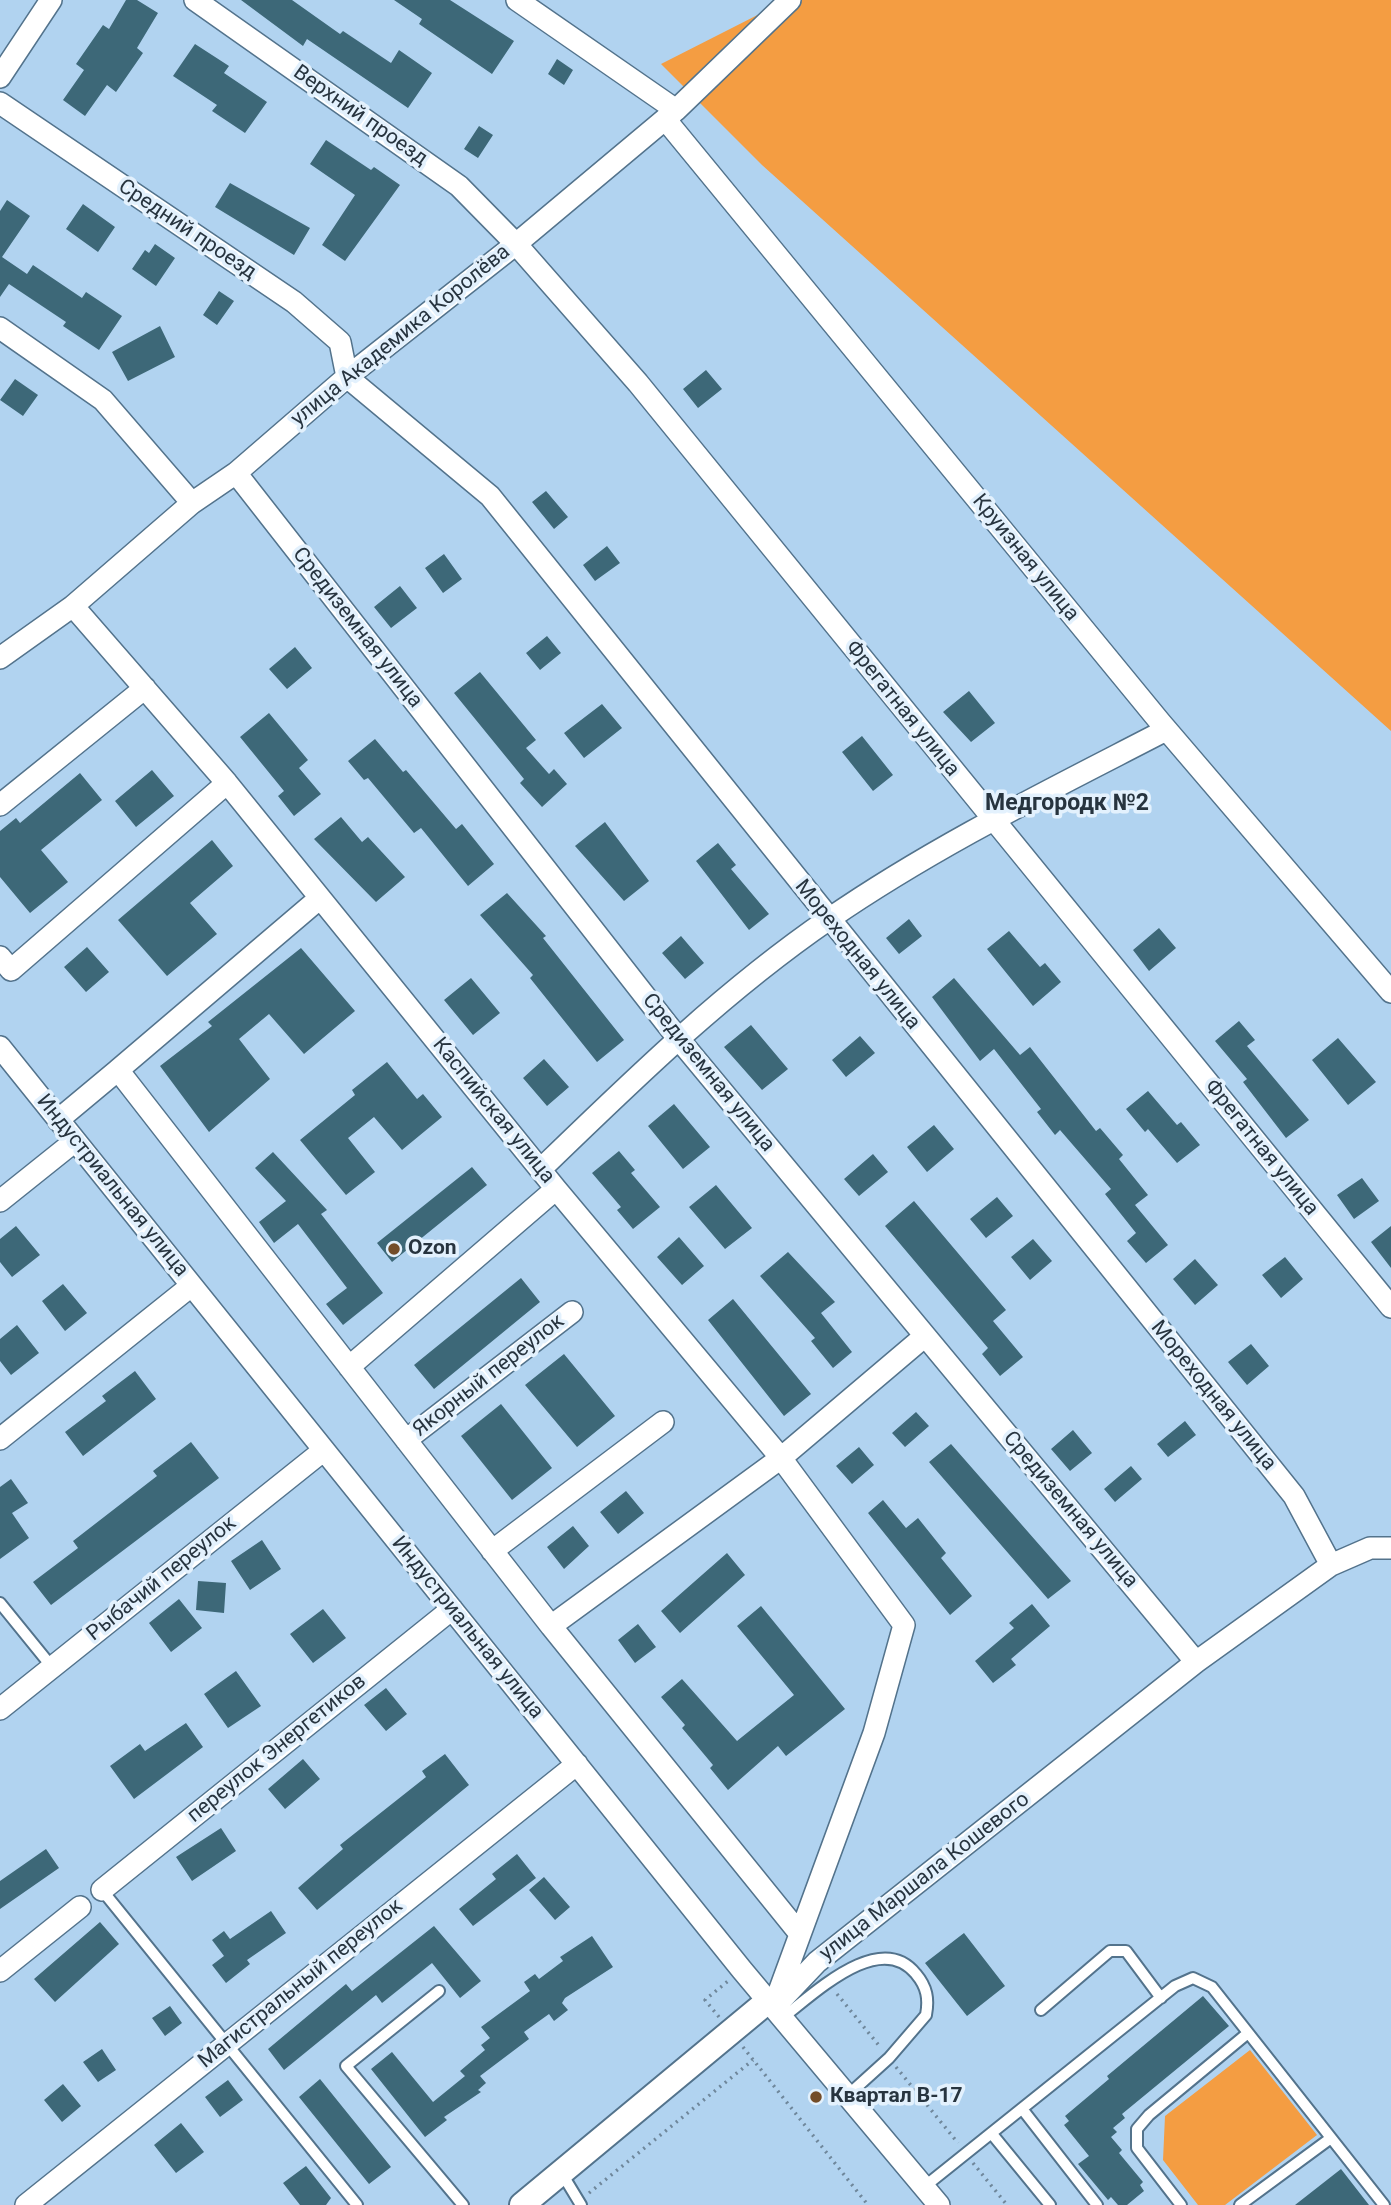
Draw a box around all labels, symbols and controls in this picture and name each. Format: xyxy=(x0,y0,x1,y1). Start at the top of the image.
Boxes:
street label: Верхний проезд xyxy=(288,60,432,172)
street label: Средний проезд xyxy=(113,174,261,286)
street label: улица Академика Королёва xyxy=(286,240,516,432)
street label: Круизная улица xyxy=(966,490,1084,626)
street label: Средиземная улица xyxy=(287,543,427,713)
street label: Фрегатная улица xyxy=(840,636,964,782)
district label: Медгородк №2 xyxy=(985,790,1149,818)
street label: Мореходная улица xyxy=(789,875,925,1035)
street label: Средиземная улица xyxy=(636,989,780,1157)
street label: Каспийская улица xyxy=(426,1033,560,1189)
street label: Фрегатная улица xyxy=(1199,1075,1323,1221)
street label: Индустриальная улица xyxy=(31,1090,193,1282)
place label: Ozon xyxy=(408,1236,457,1262)
marker: Ozon xyxy=(386,1241,402,1257)
street label: Якорный переулок xyxy=(408,1309,570,1443)
street label: Мореходная улица xyxy=(1145,1316,1281,1476)
street label: Средиземная улица xyxy=(997,1427,1143,1593)
street label: Рыбачий переулок xyxy=(82,1511,242,1647)
street label: Индустриальная улица xyxy=(386,1532,548,1724)
street label: переулок Энергетиков xyxy=(183,1669,371,1829)
street label: улица Маршала Кошевого xyxy=(815,1787,1035,1967)
street label: Магистральный переулок xyxy=(194,1894,408,2074)
place label: Квартал В-17 xyxy=(830,2084,963,2110)
marker: Квартал В-17 xyxy=(808,2089,824,2105)

